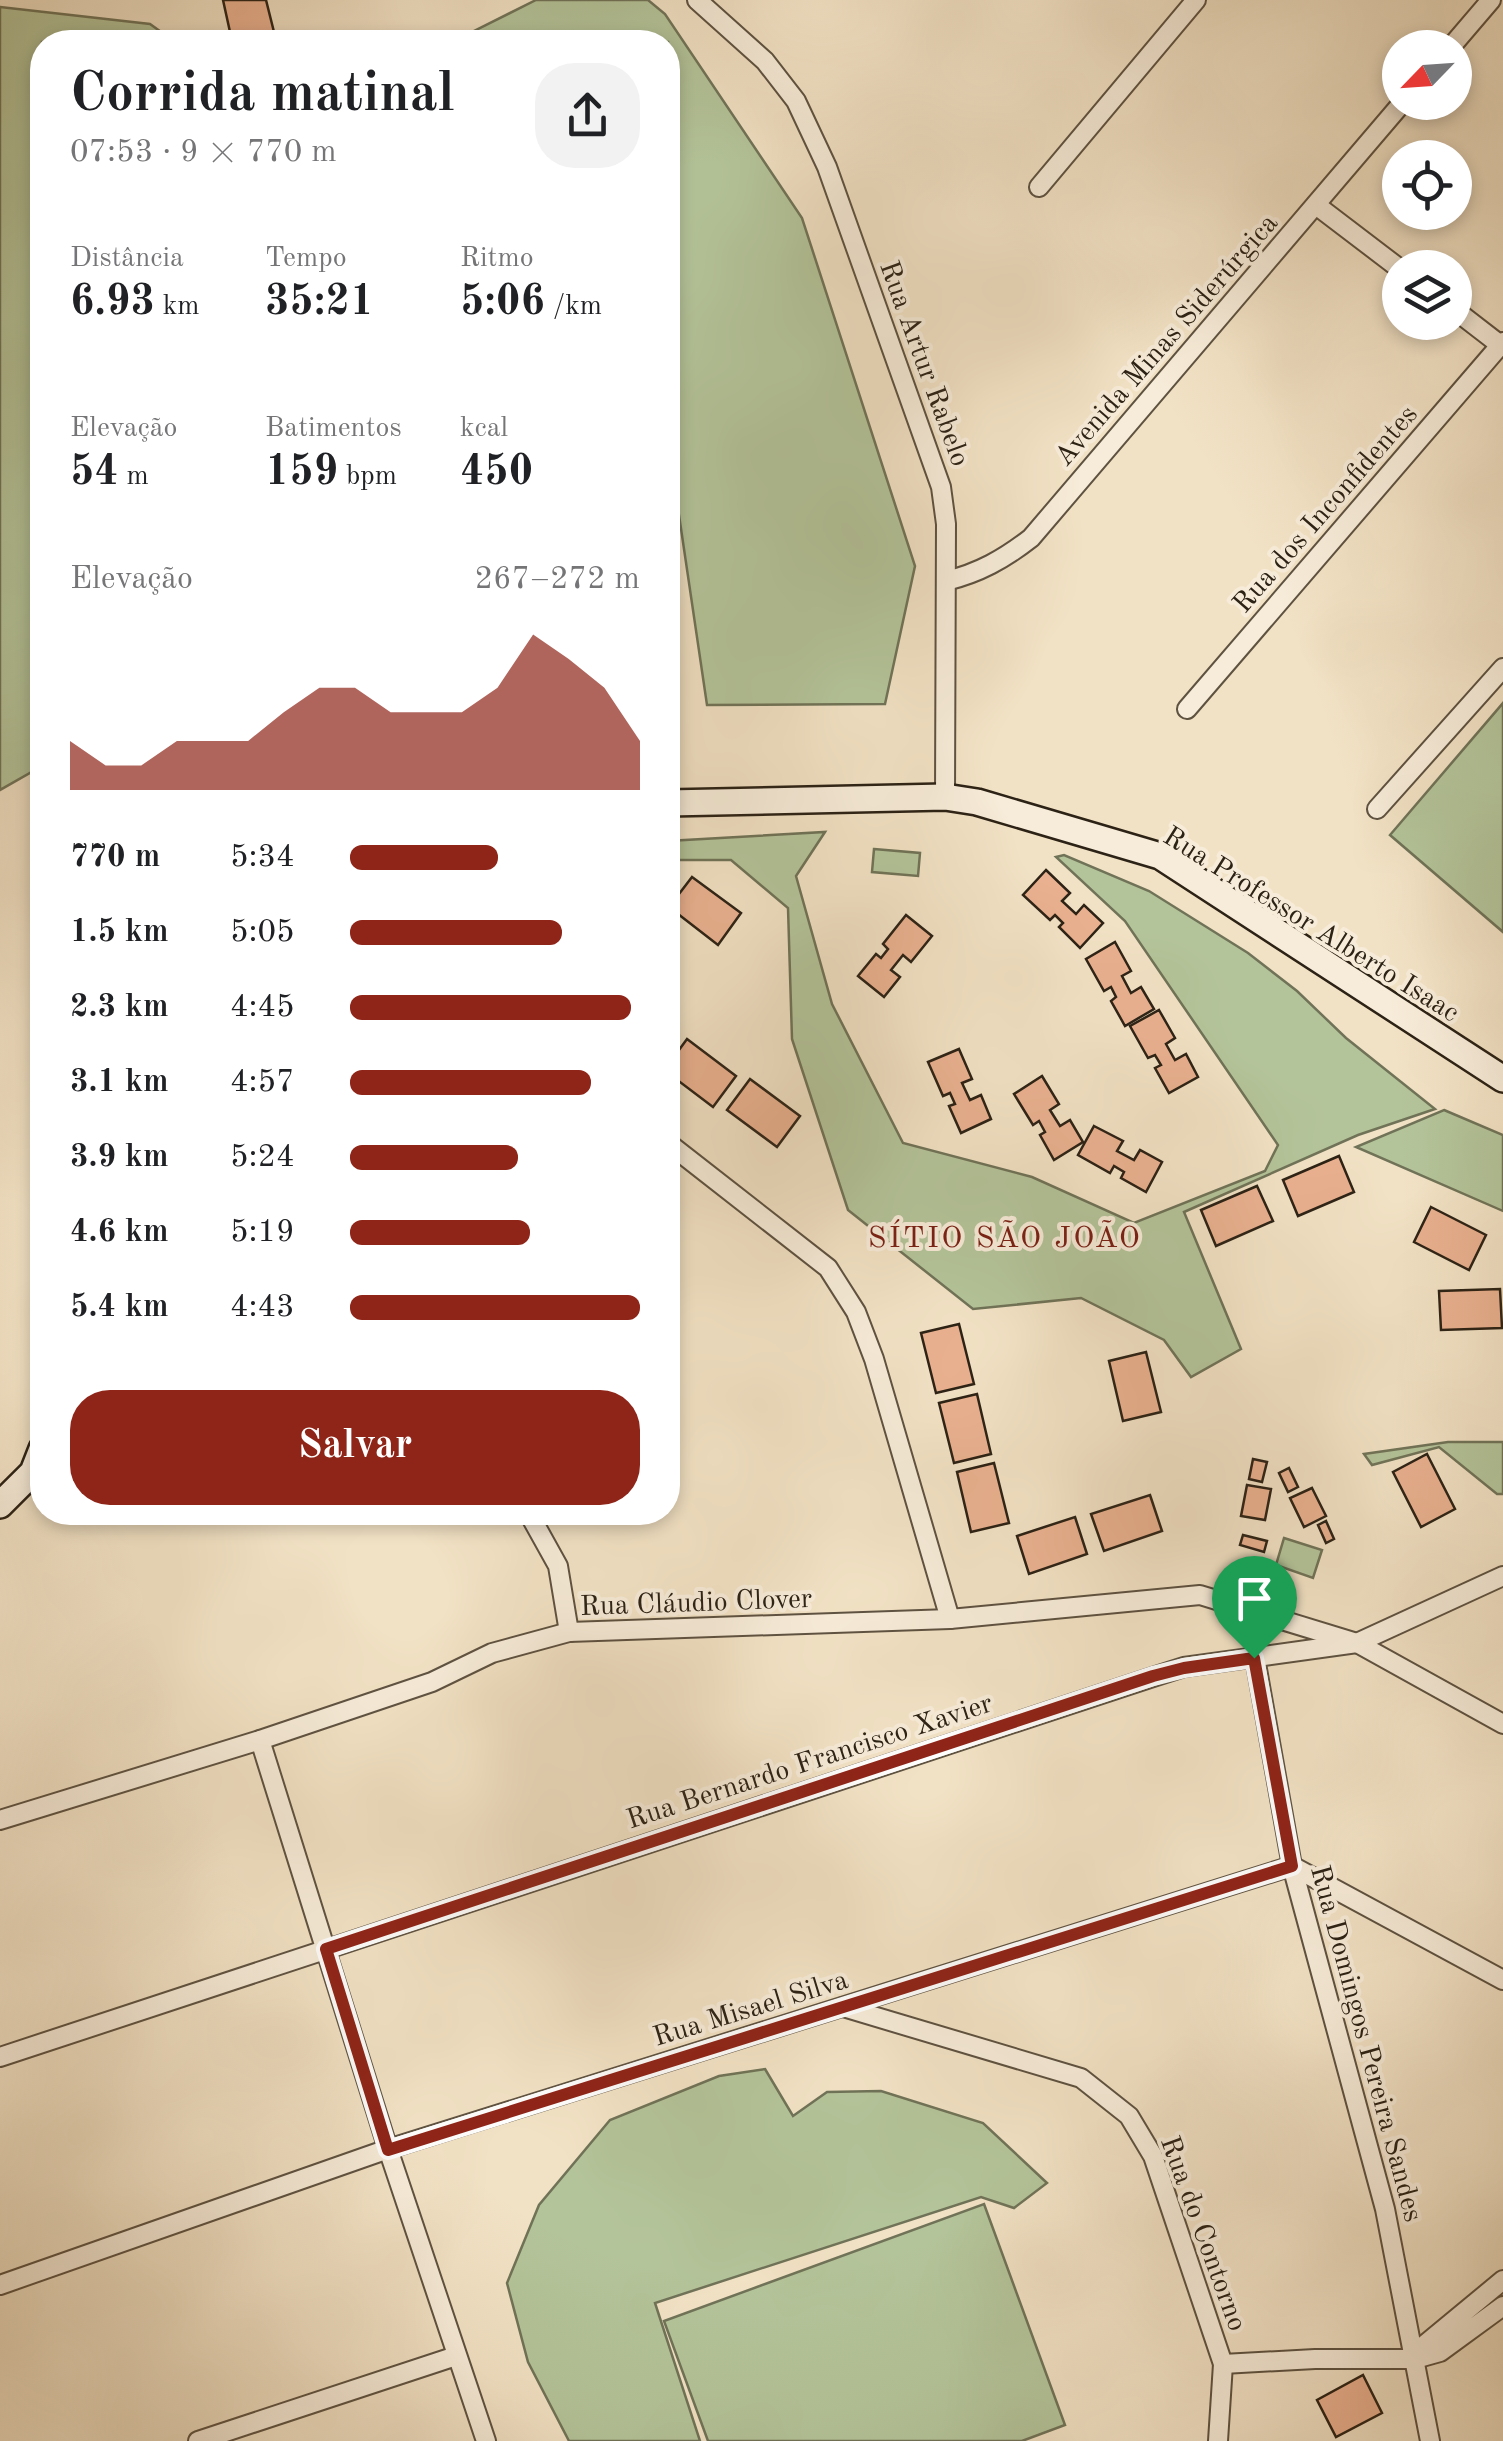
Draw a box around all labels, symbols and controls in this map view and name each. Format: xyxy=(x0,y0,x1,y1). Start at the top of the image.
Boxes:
north arrow xyxy=(1382,30,1472,120)
map controls xyxy=(1382,30,1472,340)
button: share xyxy=(535,63,640,168)
text: Corrida matinal xyxy=(70,68,455,123)
text: 07:53 · 9 × 770 m xyxy=(70,137,337,169)
button: locate xyxy=(1382,140,1472,230)
street label: Avenida Minas Siderúrgica xyxy=(1050,209,1284,472)
text: Distância xyxy=(70,245,184,273)
text: Tempo xyxy=(265,245,347,273)
text: Ritmo xyxy=(460,245,534,273)
button: layers xyxy=(1382,250,1472,340)
street label: Rua Artur Rabelo xyxy=(873,258,973,470)
text: 6.93 xyxy=(70,282,155,324)
text: 35:21 xyxy=(265,282,374,324)
text: 5:06 xyxy=(460,282,545,324)
text: km xyxy=(155,293,199,321)
text: /km xyxy=(545,293,602,321)
street label: Rua dos Inconfidentes xyxy=(1229,401,1424,619)
text: Elevação xyxy=(70,415,177,443)
text: Batimentos xyxy=(265,415,402,443)
text: kcal xyxy=(460,415,508,443)
text: 54 xyxy=(70,452,119,494)
text: 159 xyxy=(265,452,338,494)
text: 450 xyxy=(460,452,533,494)
text: m xyxy=(119,463,149,491)
text: bpm xyxy=(338,463,397,491)
text: Elevação xyxy=(70,564,193,596)
text: 267–272 m xyxy=(474,564,640,596)
street label: Rua Professor Alberto Isaac xyxy=(1158,823,1463,1028)
text: 770 m xyxy=(70,842,160,874)
text: 5:34 xyxy=(230,842,295,874)
text: 1.5 km xyxy=(70,917,169,949)
text: 5:05 xyxy=(230,917,295,949)
text: 2.3 km xyxy=(70,992,169,1024)
text: 4:45 xyxy=(230,992,295,1024)
text: 3.1 km xyxy=(70,1067,169,1099)
text: 4:57 xyxy=(230,1067,295,1099)
text: 3.9 km xyxy=(70,1142,169,1174)
text: 5:24 xyxy=(230,1142,295,1174)
text: 4.6 km xyxy=(70,1217,169,1249)
text: 5:19 xyxy=(230,1217,295,1249)
district label: SÍTIO SÃO JOÃO xyxy=(868,1219,1142,1254)
text: 5.4 km xyxy=(70,1292,169,1324)
text: 4:43 xyxy=(230,1292,295,1324)
button: Salvar xyxy=(70,1390,640,1505)
pin xyxy=(1212,1556,1297,1659)
icon: arrive xyxy=(1227,1571,1282,1626)
street label: Rua Cláudio Clover xyxy=(579,1586,813,1622)
street label: Rua Bernardo Francisco Xavier xyxy=(623,1690,996,1835)
street label: Rua Domingos Pereira Sandes xyxy=(1304,1863,1426,2225)
street label: Rua Misael Silva xyxy=(650,1967,852,2053)
street label: Rua do Contorno xyxy=(1154,2133,1250,2335)

